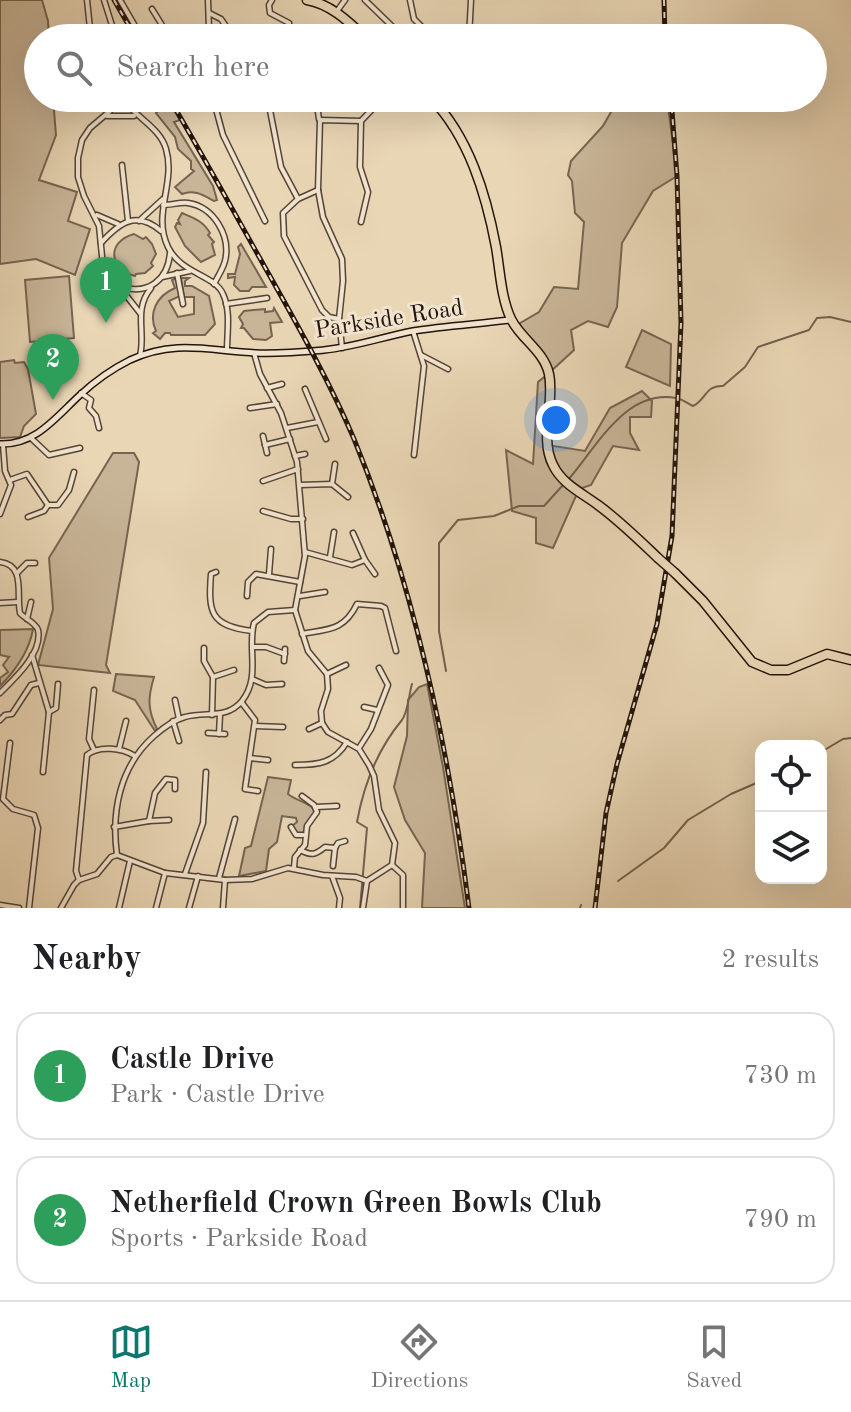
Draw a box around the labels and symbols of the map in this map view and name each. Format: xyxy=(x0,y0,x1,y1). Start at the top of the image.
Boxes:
pin: 1 xyxy=(80,257,132,323)
street label: Parkside Road xyxy=(313,296,465,344)
pin: 2 xyxy=(27,334,79,400)
your location xyxy=(536,400,576,440)

